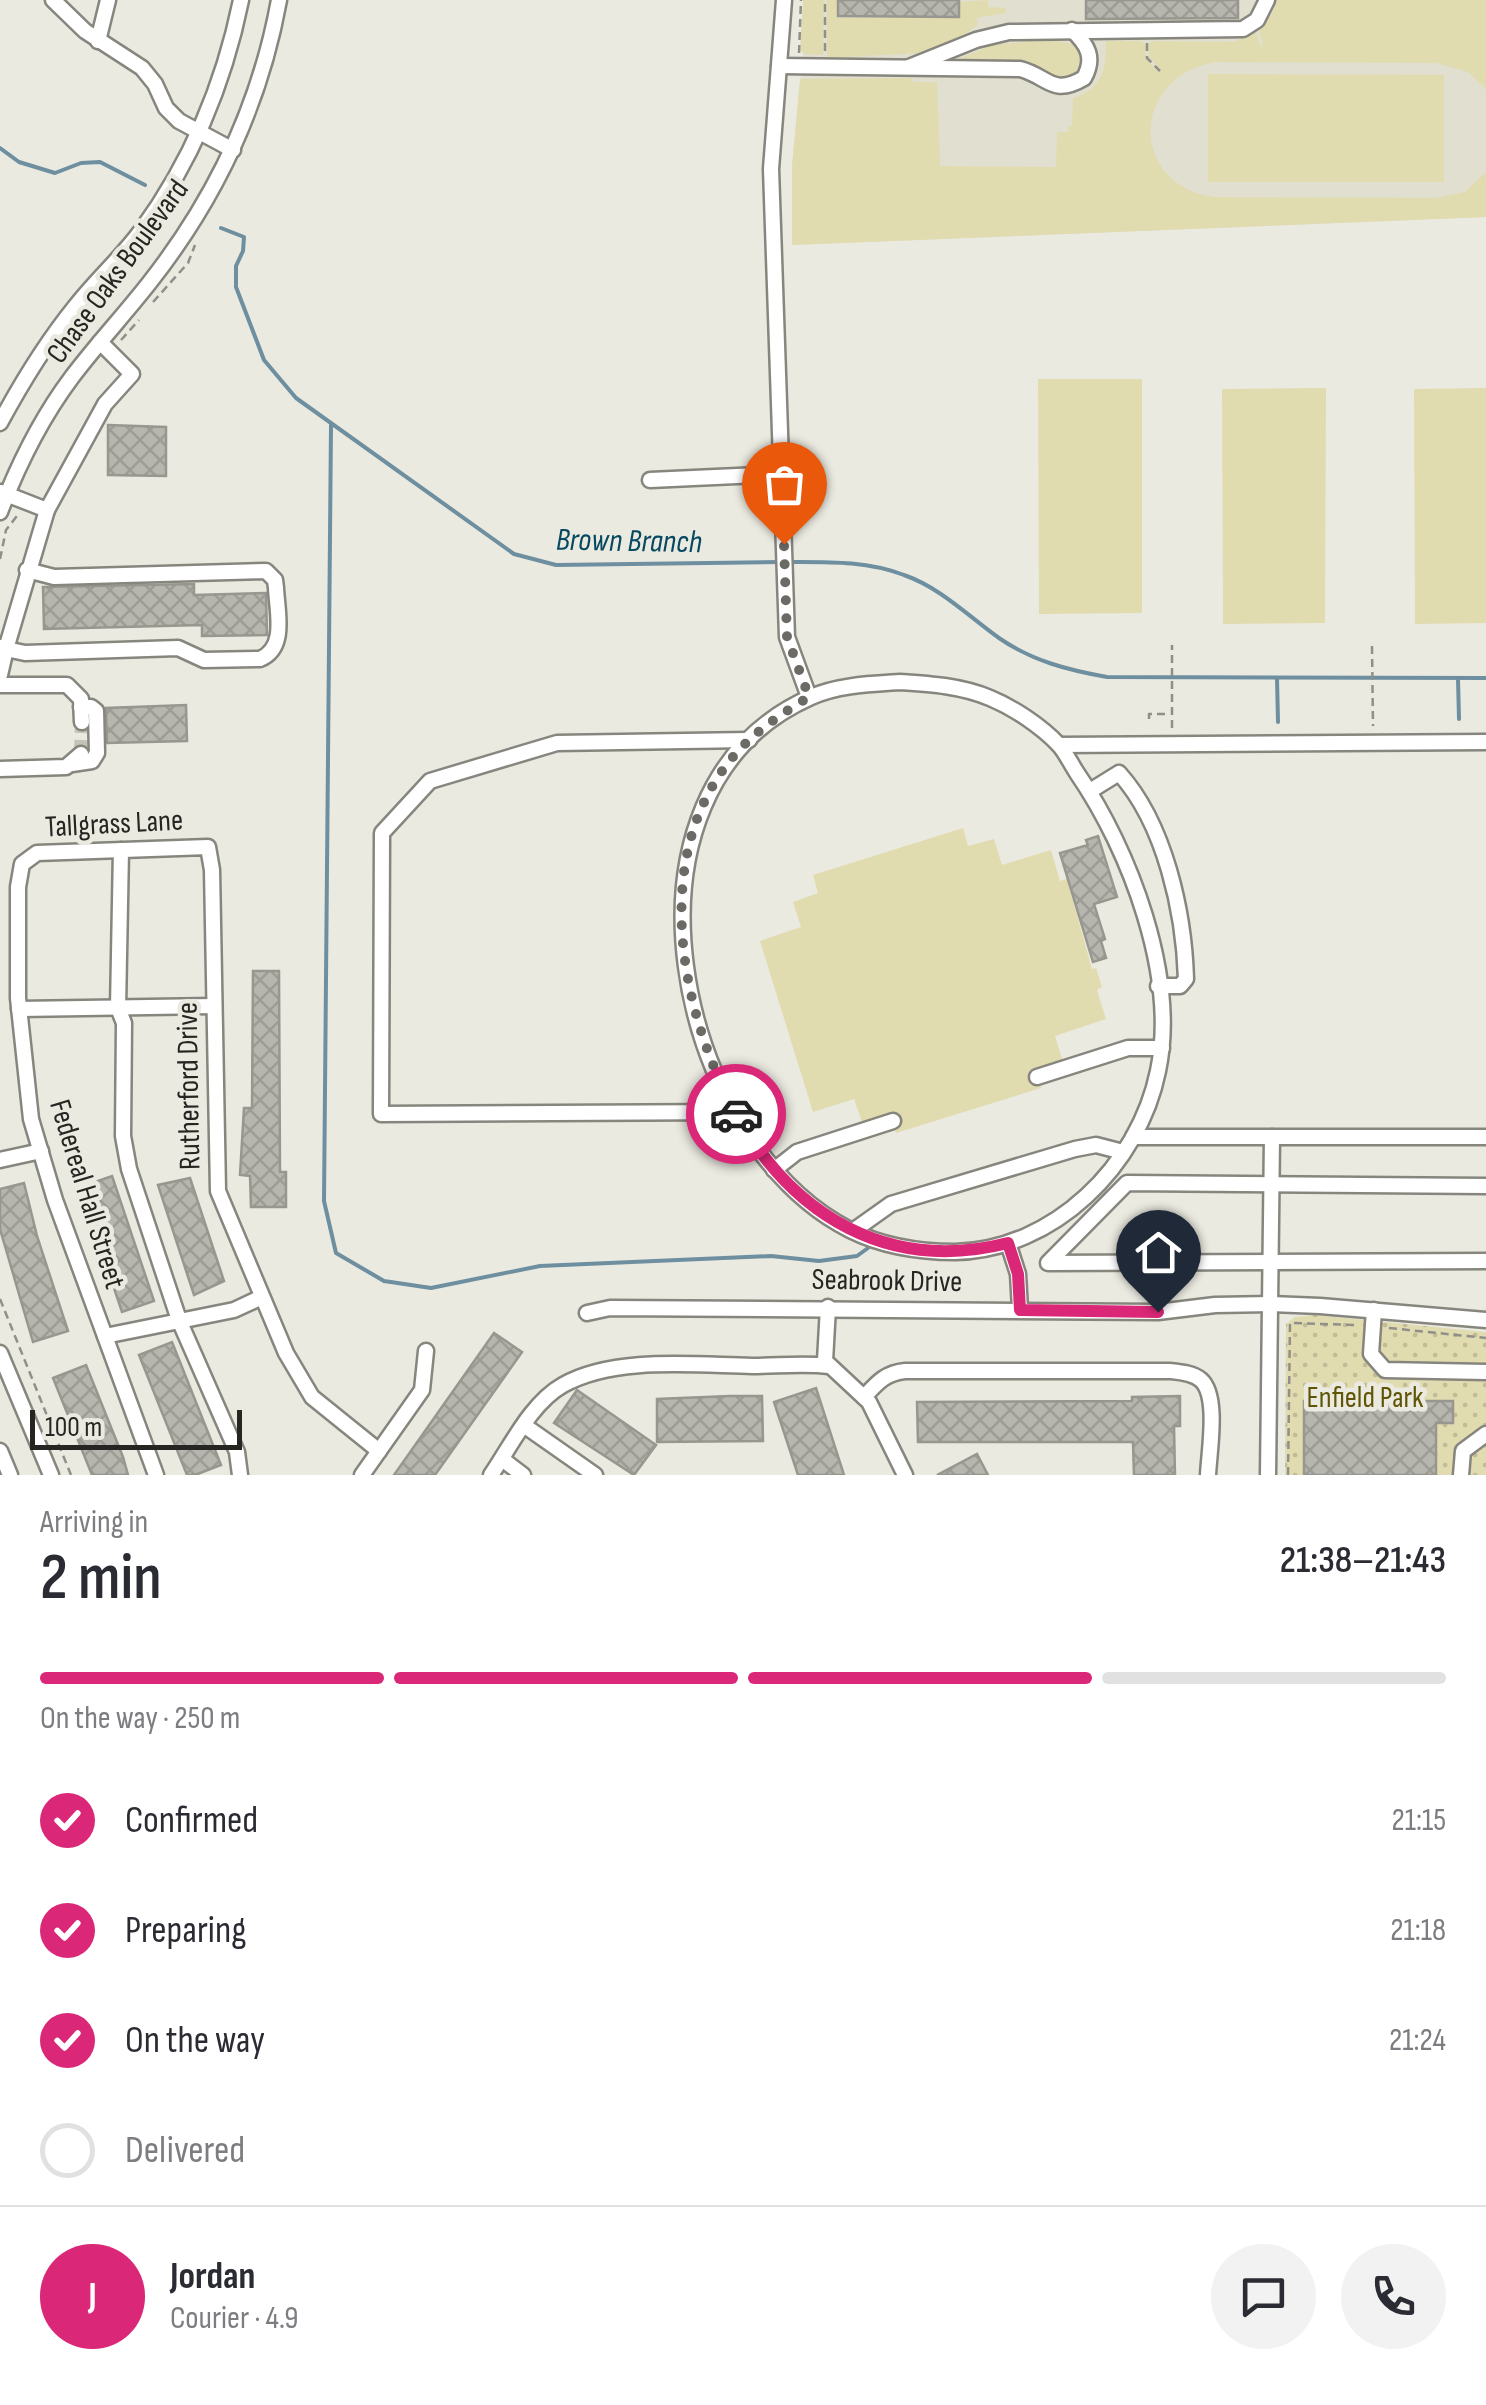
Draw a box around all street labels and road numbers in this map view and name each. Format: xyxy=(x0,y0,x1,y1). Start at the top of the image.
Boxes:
street label: Chase Oaks Boulevard xyxy=(39,173,197,370)
street label: Tallgrass Lane xyxy=(44,802,184,846)
street label: Rutherford Drive xyxy=(170,1002,208,1170)
street label: Federeal Hall Street xyxy=(41,1095,133,1293)
street label: Seabrook Drive xyxy=(811,1262,963,1300)

